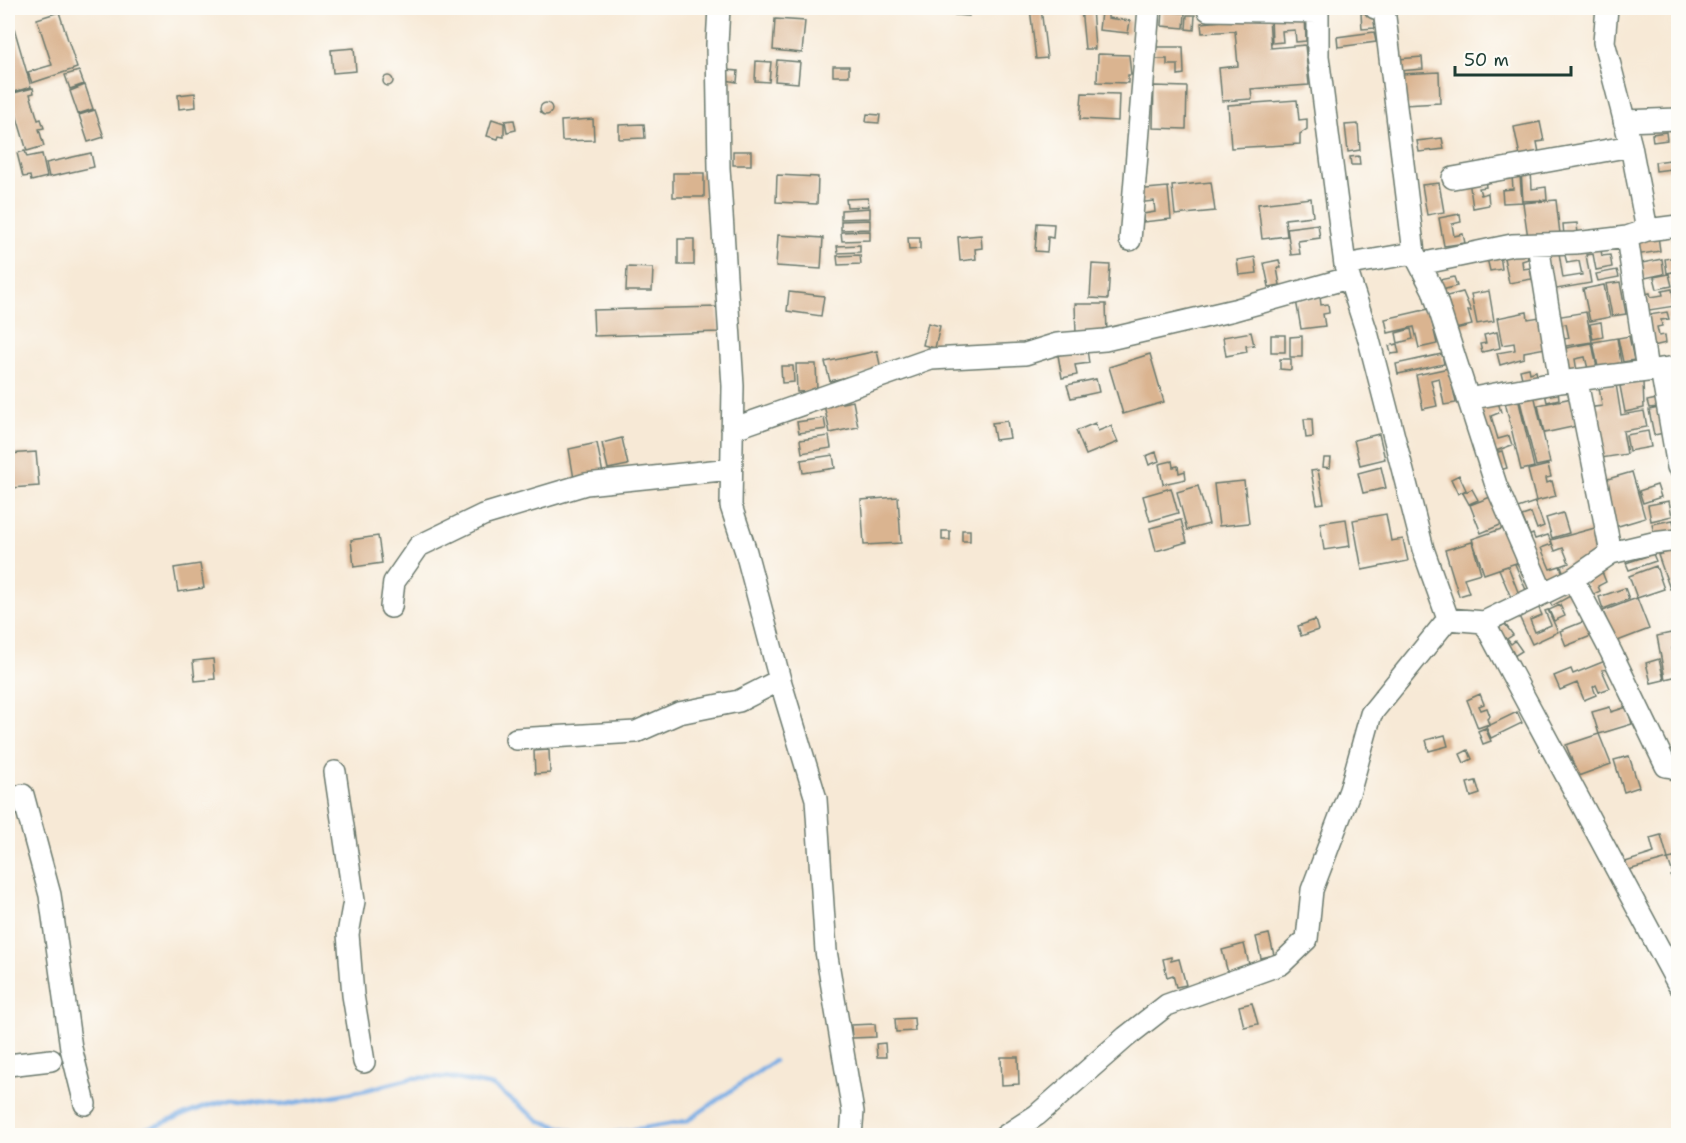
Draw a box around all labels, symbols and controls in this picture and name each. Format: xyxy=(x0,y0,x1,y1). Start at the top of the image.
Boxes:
scale bar xyxy=(1455,39,1570,77)
text: 50 m xyxy=(1464,48,1509,72)

